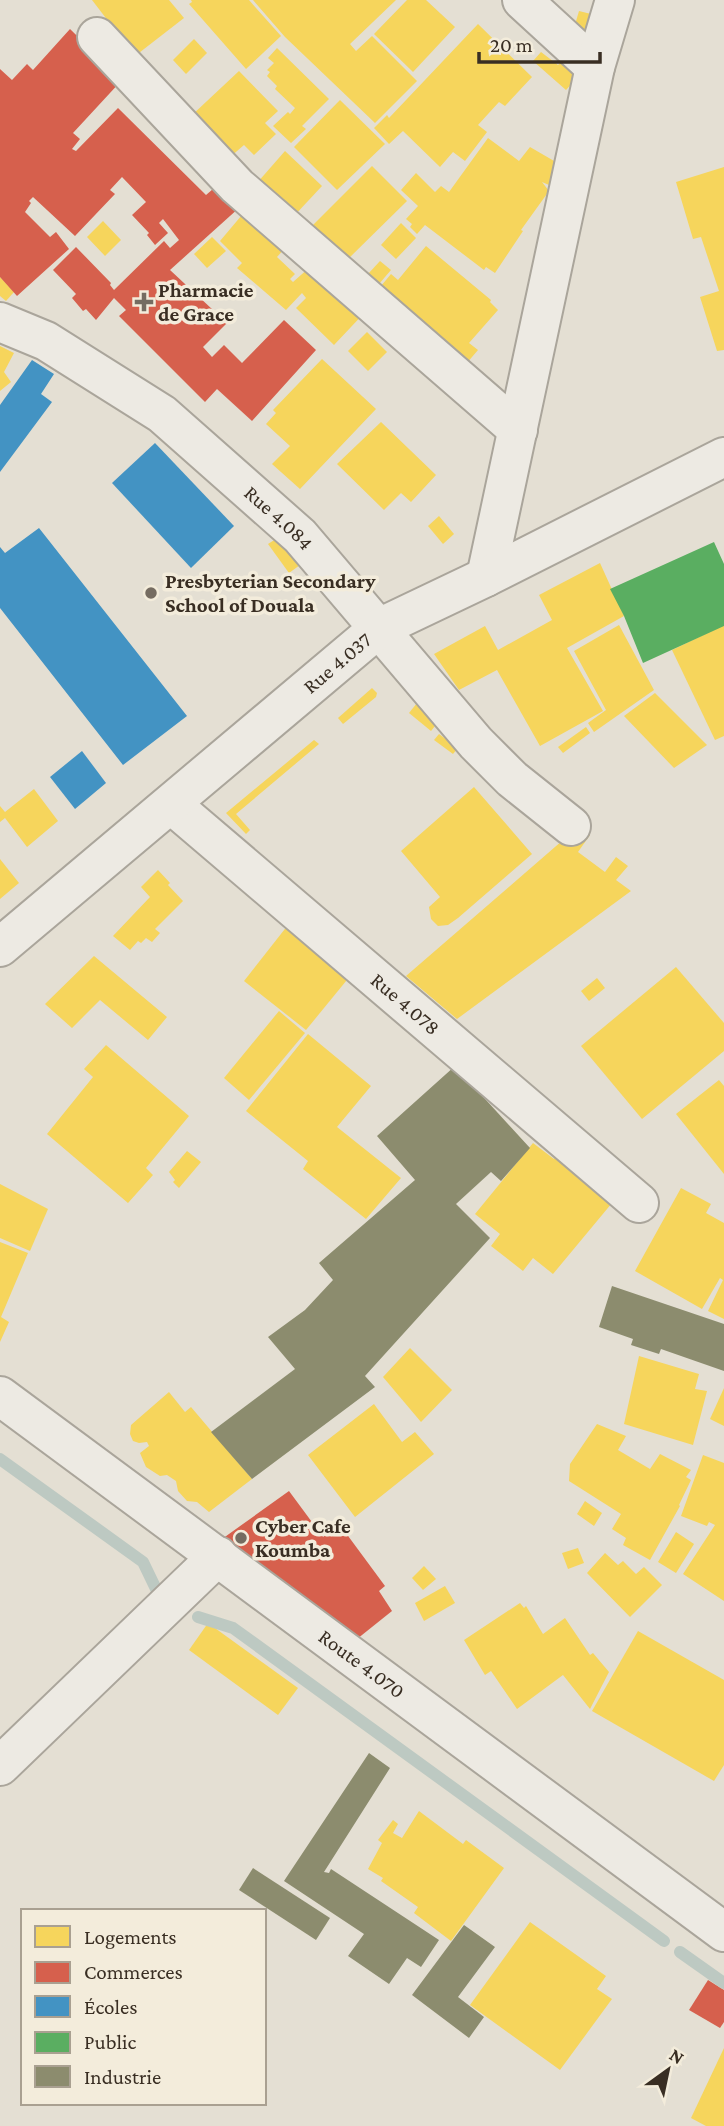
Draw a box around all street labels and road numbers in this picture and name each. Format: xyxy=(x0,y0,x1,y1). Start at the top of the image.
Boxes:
street label: Rue 4.084 xyxy=(239,480,318,555)
street label: Rue 4.037 xyxy=(298,627,377,699)
street label: Rue 4.078 xyxy=(366,968,445,1040)
street label: Route 4.070 xyxy=(314,1624,409,1703)

